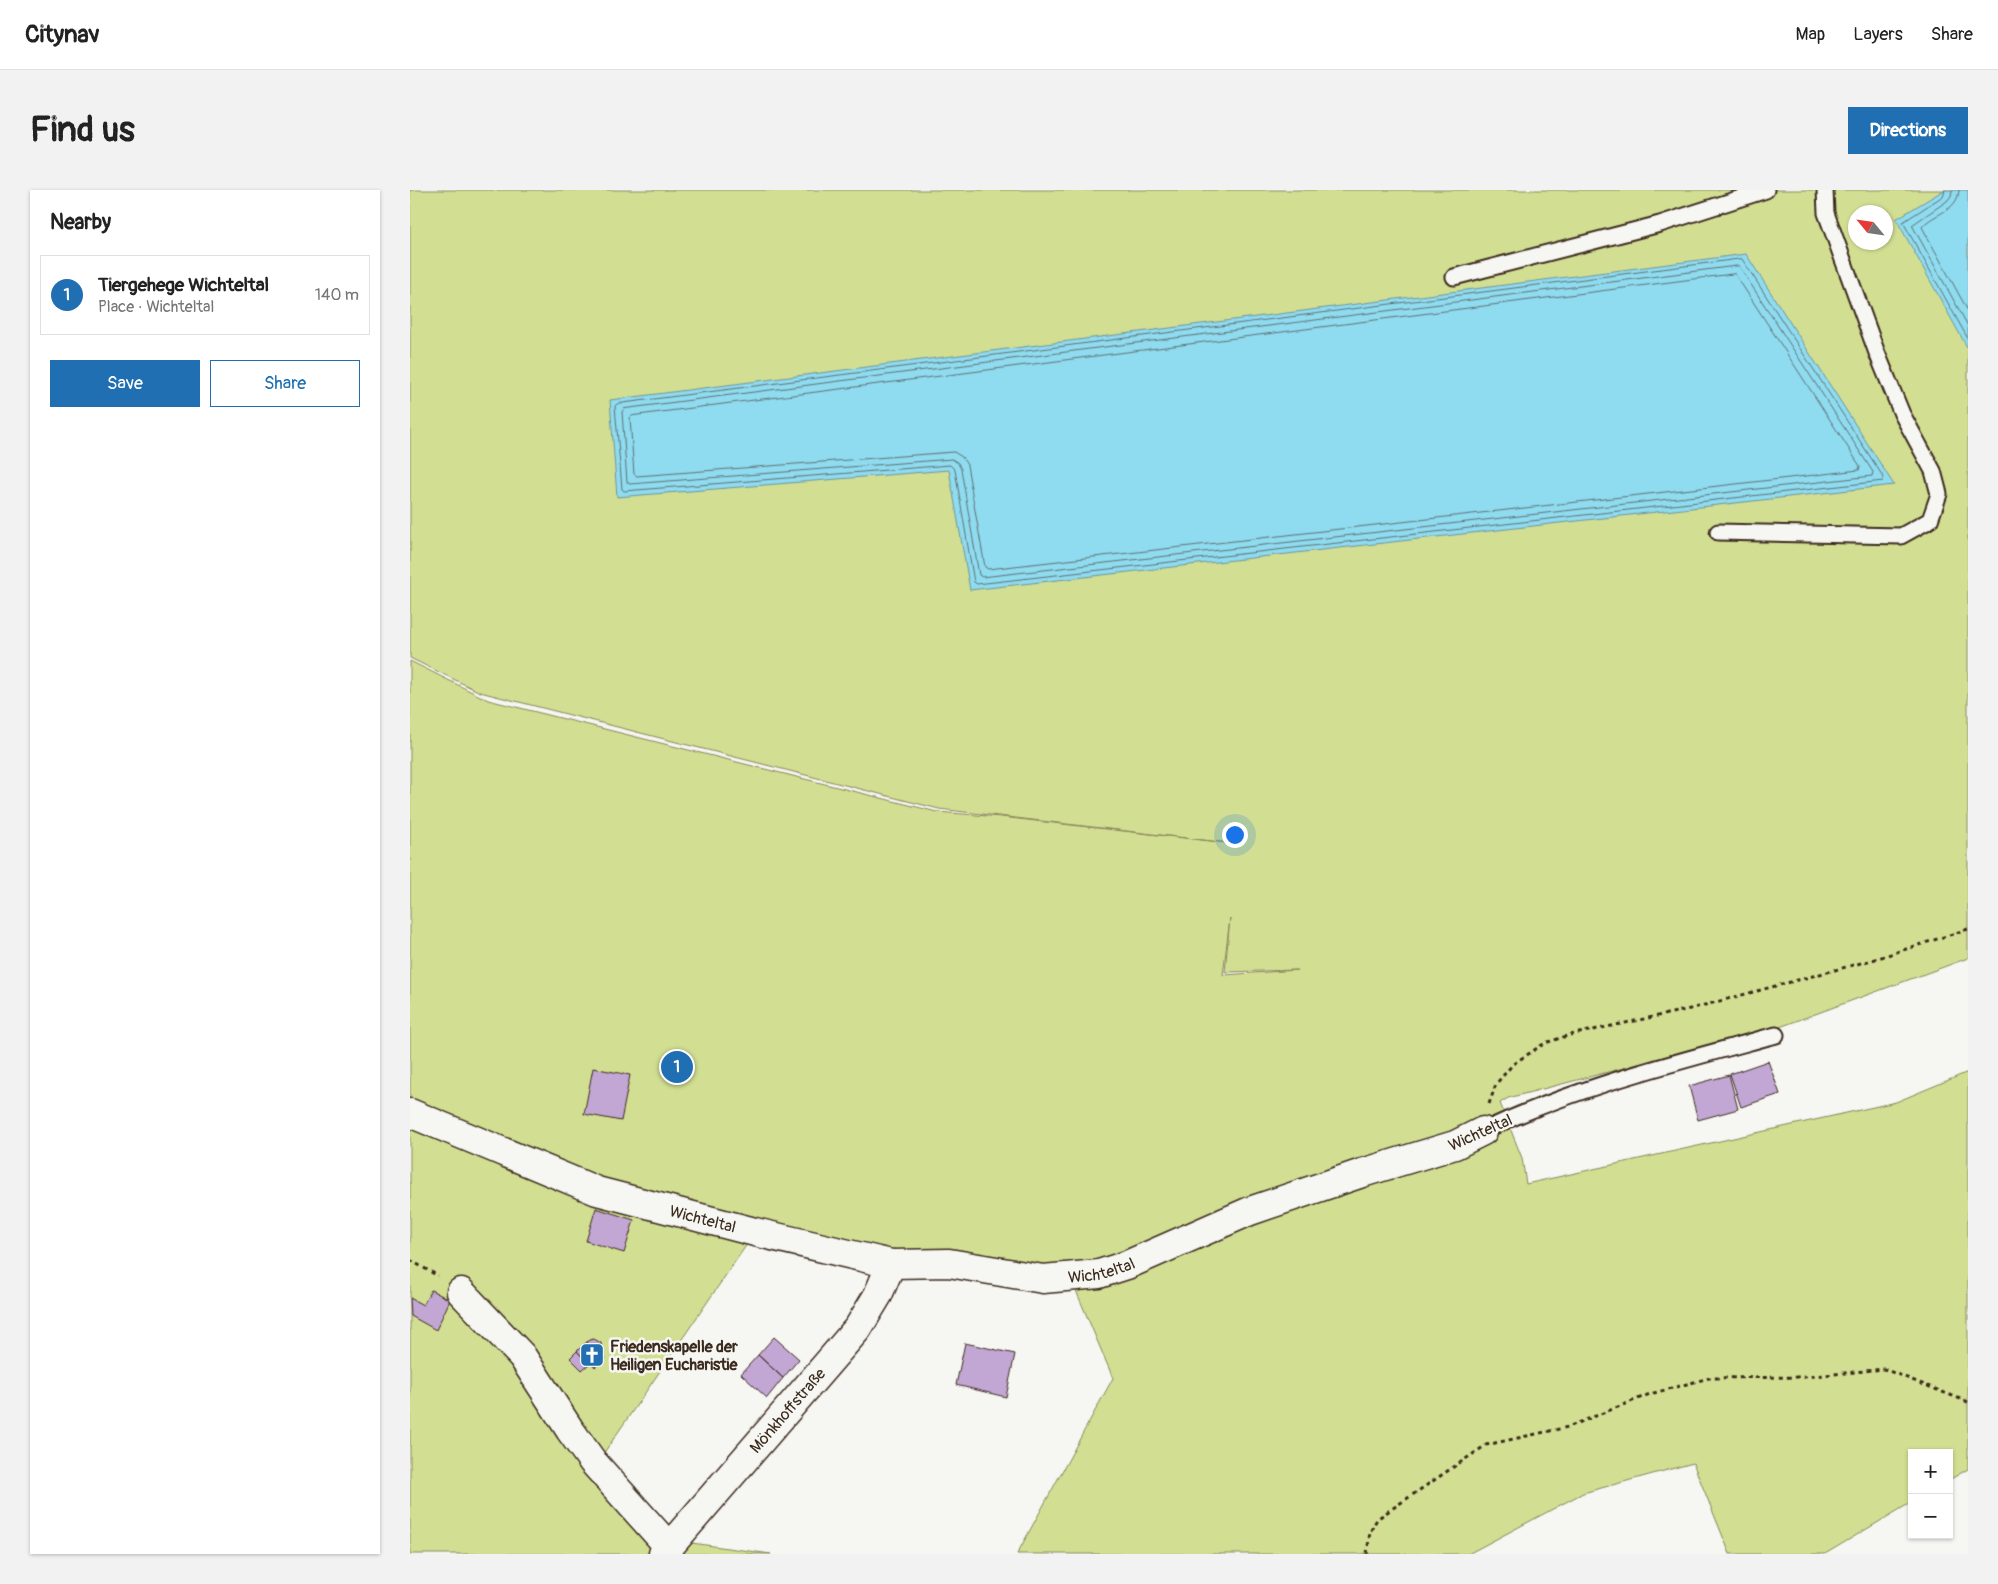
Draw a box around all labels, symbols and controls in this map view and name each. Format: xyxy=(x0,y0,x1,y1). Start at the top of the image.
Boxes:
text: Citynav xyxy=(25,20,100,49)
text: Map xyxy=(1796,23,1825,46)
text: Layers xyxy=(1853,23,1903,46)
text: Share xyxy=(1931,23,1973,46)
button: Directions xyxy=(1848,107,1968,154)
text: Find us xyxy=(30,108,135,152)
north arrow xyxy=(1848,205,1893,250)
text: Nearby xyxy=(50,209,111,236)
text: Tiergehege Wichteltal xyxy=(98,273,269,297)
text: 1 xyxy=(64,285,70,305)
text: 140 m xyxy=(315,285,359,305)
text: Place · Wichteltal xyxy=(98,297,214,317)
button: Save xyxy=(50,360,200,407)
button: Share xyxy=(210,360,360,407)
your location xyxy=(1222,822,1248,848)
pin: 1 xyxy=(661,1048,693,1086)
street label: Wichteltal xyxy=(1445,1110,1516,1156)
street label: Wichteltal xyxy=(667,1201,738,1238)
street label: Wichteltal xyxy=(1067,1254,1138,1288)
place label: Friedenskapelle der Heiligen Eucharistie xyxy=(610,1337,738,1375)
church icon: Friedenskapelle der Heiligen Eucharistie xyxy=(579,1342,605,1368)
street label: Mönkhoffstraße xyxy=(746,1364,830,1457)
map controls xyxy=(1908,1449,1953,1539)
button: + xyxy=(1908,1449,1953,1494)
button: − xyxy=(1908,1494,1953,1539)

